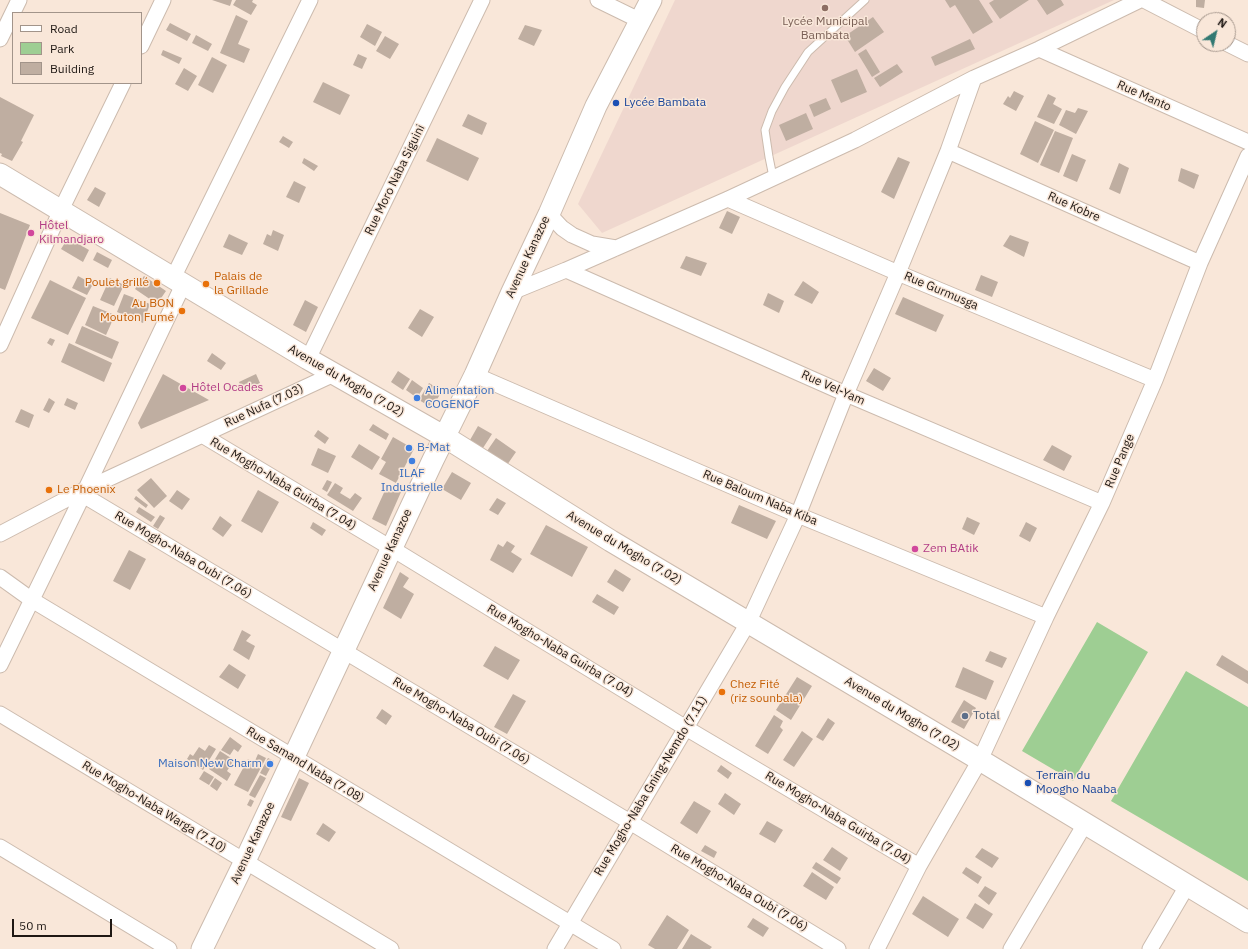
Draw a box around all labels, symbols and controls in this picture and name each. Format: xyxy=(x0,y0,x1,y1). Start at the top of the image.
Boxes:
marker: Lycée Municipal Bambata xyxy=(820,3,830,13)
legend xyxy=(12,12,142,84)
north arrow xyxy=(1196,12,1236,52)
place label: Lycée Municipal Bambata xyxy=(782,15,868,43)
text: N xyxy=(1215,15,1230,31)
text: Road xyxy=(50,21,78,36)
text: Park xyxy=(50,41,74,56)
text: Building xyxy=(50,61,94,76)
street label: Rue Manto xyxy=(1115,78,1173,114)
place label: Lycée Bambata xyxy=(624,96,706,110)
marker: Lycée Bambata xyxy=(611,98,621,108)
street label: Rue Moro Naba Siguini xyxy=(362,122,428,238)
street label: Rue Kobre xyxy=(1046,189,1102,225)
street label: Avenue Kanazoe xyxy=(503,214,553,300)
place label: Hôtel Kilmandjaro xyxy=(39,219,104,247)
marker: Hôtel Kilmandjaro xyxy=(26,228,36,238)
street label: Rue Gurmusga xyxy=(902,269,980,313)
place label: Palais de la Grillade xyxy=(214,270,269,298)
place label: Poulet grillé xyxy=(85,276,149,290)
marker: Poulet grillé xyxy=(152,278,162,288)
marker: Palais de la Grillade xyxy=(201,279,211,289)
place label: Au BON Mouton Fumé xyxy=(100,297,174,325)
marker: Au BON Mouton Fumé xyxy=(177,306,187,316)
street label: Avenue du Mogho (7.02) xyxy=(285,342,407,420)
street label: Rue Vel-Yam xyxy=(799,368,867,408)
place label: Hôtel Ocades xyxy=(191,381,263,395)
street label: Rue Nufa (7.03) xyxy=(222,381,306,431)
marker: Hôtel Ocades xyxy=(178,383,188,393)
place label: Alimentation COGENOF xyxy=(425,384,494,412)
marker: Alimentation COGENOF xyxy=(412,393,422,403)
street label: Rue Pange xyxy=(1102,432,1138,490)
street label: Rue Mogho-Naba Guirba (7.04) xyxy=(207,435,359,533)
place label: B-Mat xyxy=(417,441,450,455)
marker: B-Mat xyxy=(404,443,414,453)
marker: ILAF Industrielle xyxy=(407,456,417,466)
place label: ILAF Industrielle xyxy=(381,467,443,495)
street label: Rue Baloum Naba Kiba xyxy=(700,467,820,529)
place label: Le Phoenix xyxy=(57,483,116,497)
marker: Le Phoenix xyxy=(44,485,54,495)
street label: Avenue Kanazoe xyxy=(365,507,415,593)
street label: Rue Mogho-Naba Oubi (7.06) xyxy=(112,508,254,602)
street label: Avenue du Mogho (7.02) xyxy=(564,508,684,588)
place label: Zem BAtik xyxy=(923,542,979,556)
marker: Zem BAtik xyxy=(910,544,920,554)
street label: Rue Mogho-Naba Guirba (7.04) xyxy=(484,602,636,700)
street label: Rue Mogho-Naba Oubi (7.06) xyxy=(390,674,532,768)
street label: Avenue du Mogho (7.02) xyxy=(842,674,962,754)
place label: Chez Fité (riz sounbala) xyxy=(730,678,803,706)
marker: Chez Fité (riz sounbala) xyxy=(717,687,727,697)
street label: Rue Mogho-Naba Gning-Nemdo (7.11) xyxy=(591,693,711,879)
place label: Total xyxy=(973,709,1000,723)
marker: Total xyxy=(960,711,970,721)
street label: Rue Samand Naba (7.08) xyxy=(244,724,366,806)
place label: Maison New Charm xyxy=(158,757,262,771)
street label: Rue Mogho-Naba Warga (7.10) xyxy=(79,758,229,856)
marker: Maison New Charm xyxy=(265,759,275,769)
street label: Rue Mogho-Naba Guirba (7.04) xyxy=(762,769,914,867)
place label: Terrain du Moogho Naaba xyxy=(1036,769,1117,797)
marker: Terrain du Moogho Naaba xyxy=(1023,778,1033,788)
street label: Avenue Kanazoe xyxy=(228,800,278,886)
street label: Rue Mogho-Naba Oubi (7.06) xyxy=(668,841,810,935)
scale bar xyxy=(14,911,114,937)
text: 50 m xyxy=(19,918,47,933)

